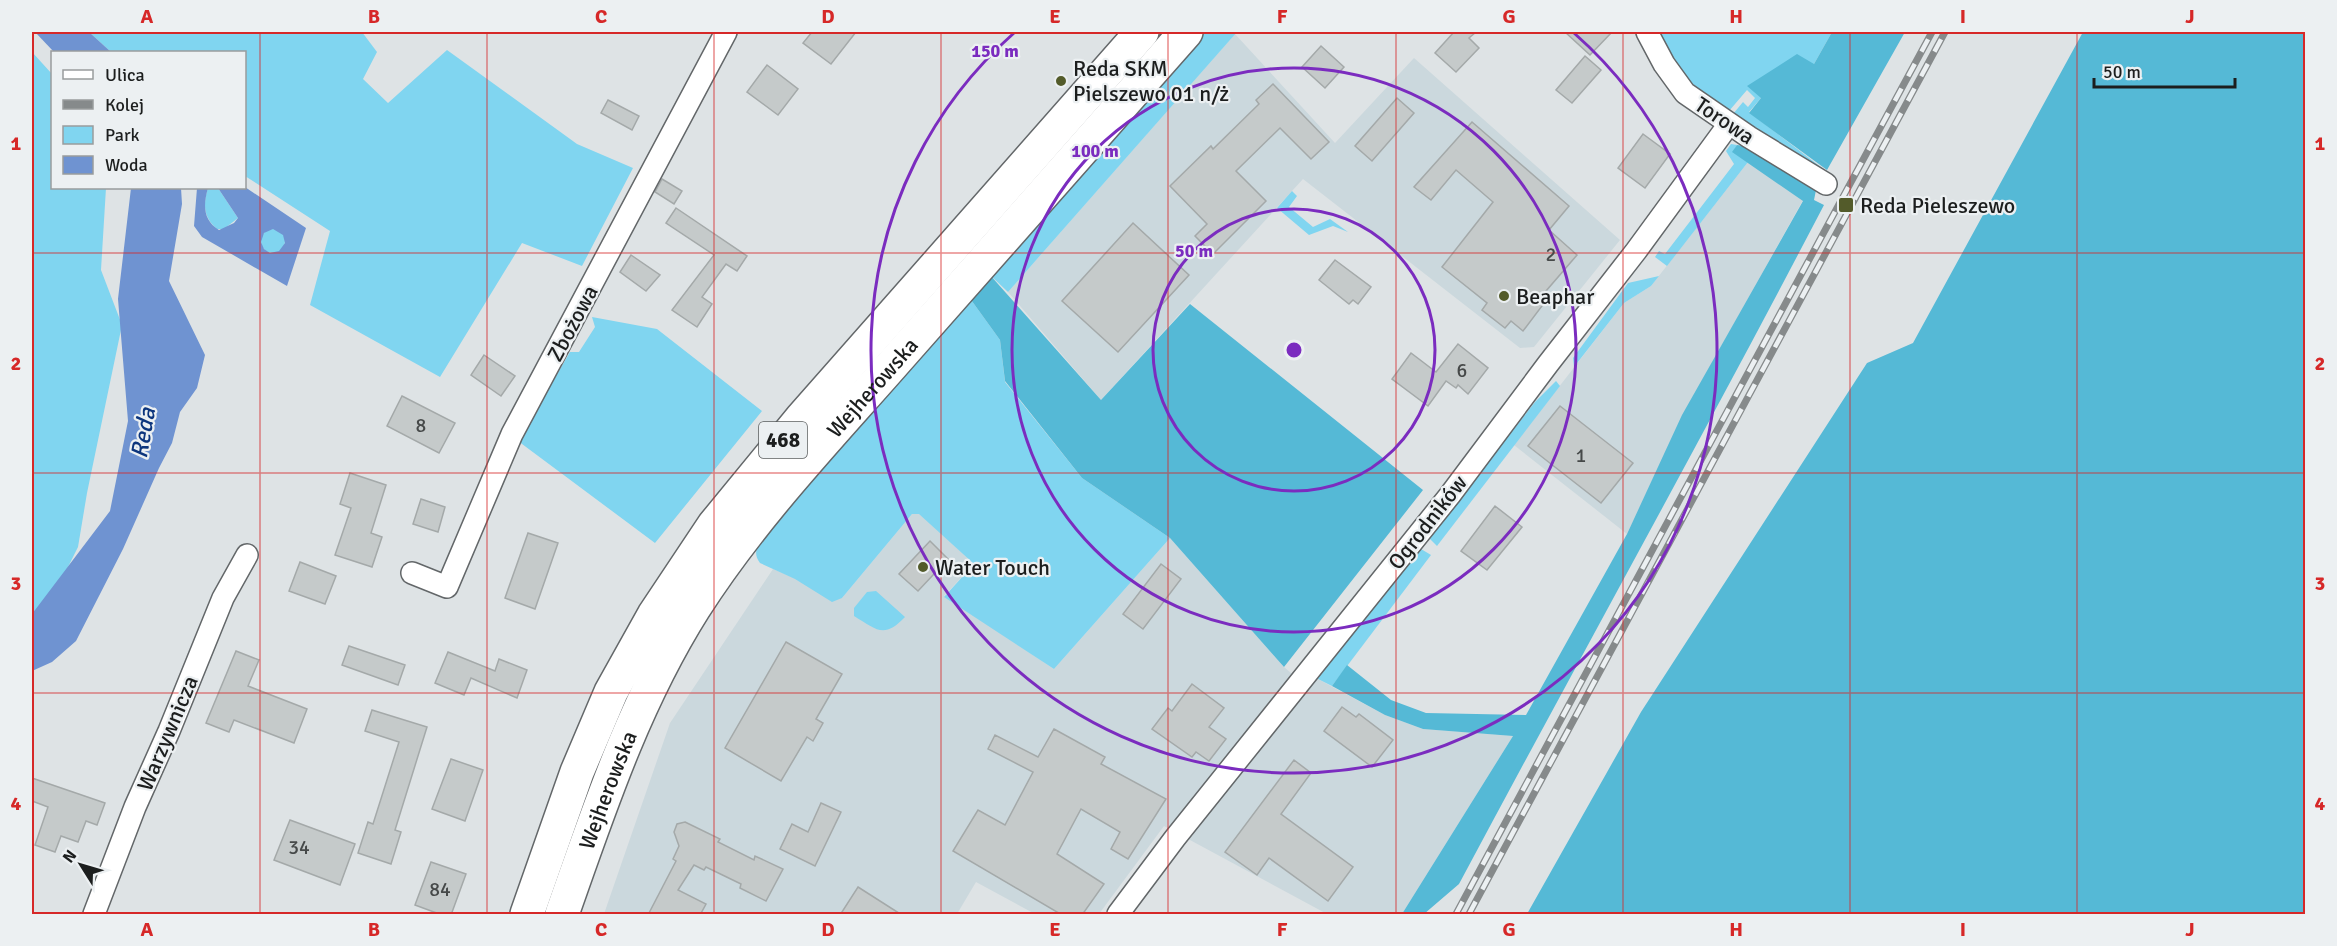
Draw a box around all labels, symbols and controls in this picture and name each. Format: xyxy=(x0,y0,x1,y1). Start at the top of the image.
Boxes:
text: A xyxy=(141,4,154,29)
text: B xyxy=(368,4,380,29)
text: C xyxy=(595,4,607,29)
text: D xyxy=(821,4,835,29)
text: E xyxy=(1049,4,1061,29)
text: F xyxy=(1277,4,1288,29)
text: G xyxy=(1502,4,1516,29)
text: H xyxy=(1729,4,1743,29)
text: I xyxy=(1960,4,1966,29)
text: J xyxy=(2185,4,2195,29)
text: 150 m xyxy=(971,40,1019,62)
legend xyxy=(51,51,246,189)
scale bar xyxy=(2094,51,2235,89)
place label: Reda SKM Pielszewo 01 n/ż xyxy=(1073,55,1229,107)
text: 50 m xyxy=(2103,61,2141,83)
text: Ulica xyxy=(105,64,145,86)
marker: Reda SKM Pielszewo 01 n/ż xyxy=(1054,74,1068,88)
street label: Torowa xyxy=(1690,91,1760,150)
text: Kolej xyxy=(105,94,144,116)
text: Park xyxy=(105,124,140,146)
text: 1 xyxy=(11,131,22,156)
text: 1 xyxy=(2315,131,2326,156)
text: 100 m xyxy=(1071,140,1119,162)
text: Woda xyxy=(105,154,148,176)
place label: Reda Pieleszewo xyxy=(1860,192,2015,219)
marker: Reda Pieleszewo xyxy=(1837,196,1855,214)
text: 50 m xyxy=(1175,240,1213,262)
house number: 2 xyxy=(1546,242,1556,267)
street label: Zbożowa xyxy=(541,280,604,366)
place label: Beaphar xyxy=(1516,283,1594,310)
marker: Beaphar xyxy=(1497,289,1511,303)
street label: Wejherowska xyxy=(821,332,924,443)
centre of rings xyxy=(1284,340,1304,360)
text: 2 xyxy=(11,351,21,376)
text: 2 xyxy=(2315,351,2325,376)
house number: 6 xyxy=(1457,358,1467,383)
water label: Reda xyxy=(124,404,162,461)
house number: 8 xyxy=(416,413,426,438)
road number: 468 xyxy=(759,422,807,458)
house number: 1 xyxy=(1576,443,1586,468)
street label: Ogrodników xyxy=(1382,470,1473,575)
place label: Water Touch xyxy=(935,554,1050,581)
marker: Water Touch xyxy=(916,560,930,574)
text: 3 xyxy=(11,571,21,596)
text: 3 xyxy=(2315,571,2325,596)
street label: Warzywnicza xyxy=(131,671,204,795)
street label: Wejherowska xyxy=(573,727,643,853)
text: 4 xyxy=(11,791,22,816)
text: 4 xyxy=(2315,791,2326,816)
north arrow xyxy=(51,835,111,895)
house number: 34 xyxy=(288,835,310,860)
text: N xyxy=(58,846,81,867)
house number: 84 xyxy=(429,877,451,902)
text: A xyxy=(141,917,154,942)
text: B xyxy=(368,917,380,942)
text: C xyxy=(595,917,607,942)
text: D xyxy=(821,917,835,942)
text: E xyxy=(1049,917,1061,942)
text: F xyxy=(1277,917,1288,942)
text: G xyxy=(1502,917,1516,942)
text: H xyxy=(1729,917,1743,942)
text: I xyxy=(1960,917,1966,942)
text: J xyxy=(2185,917,2195,942)

